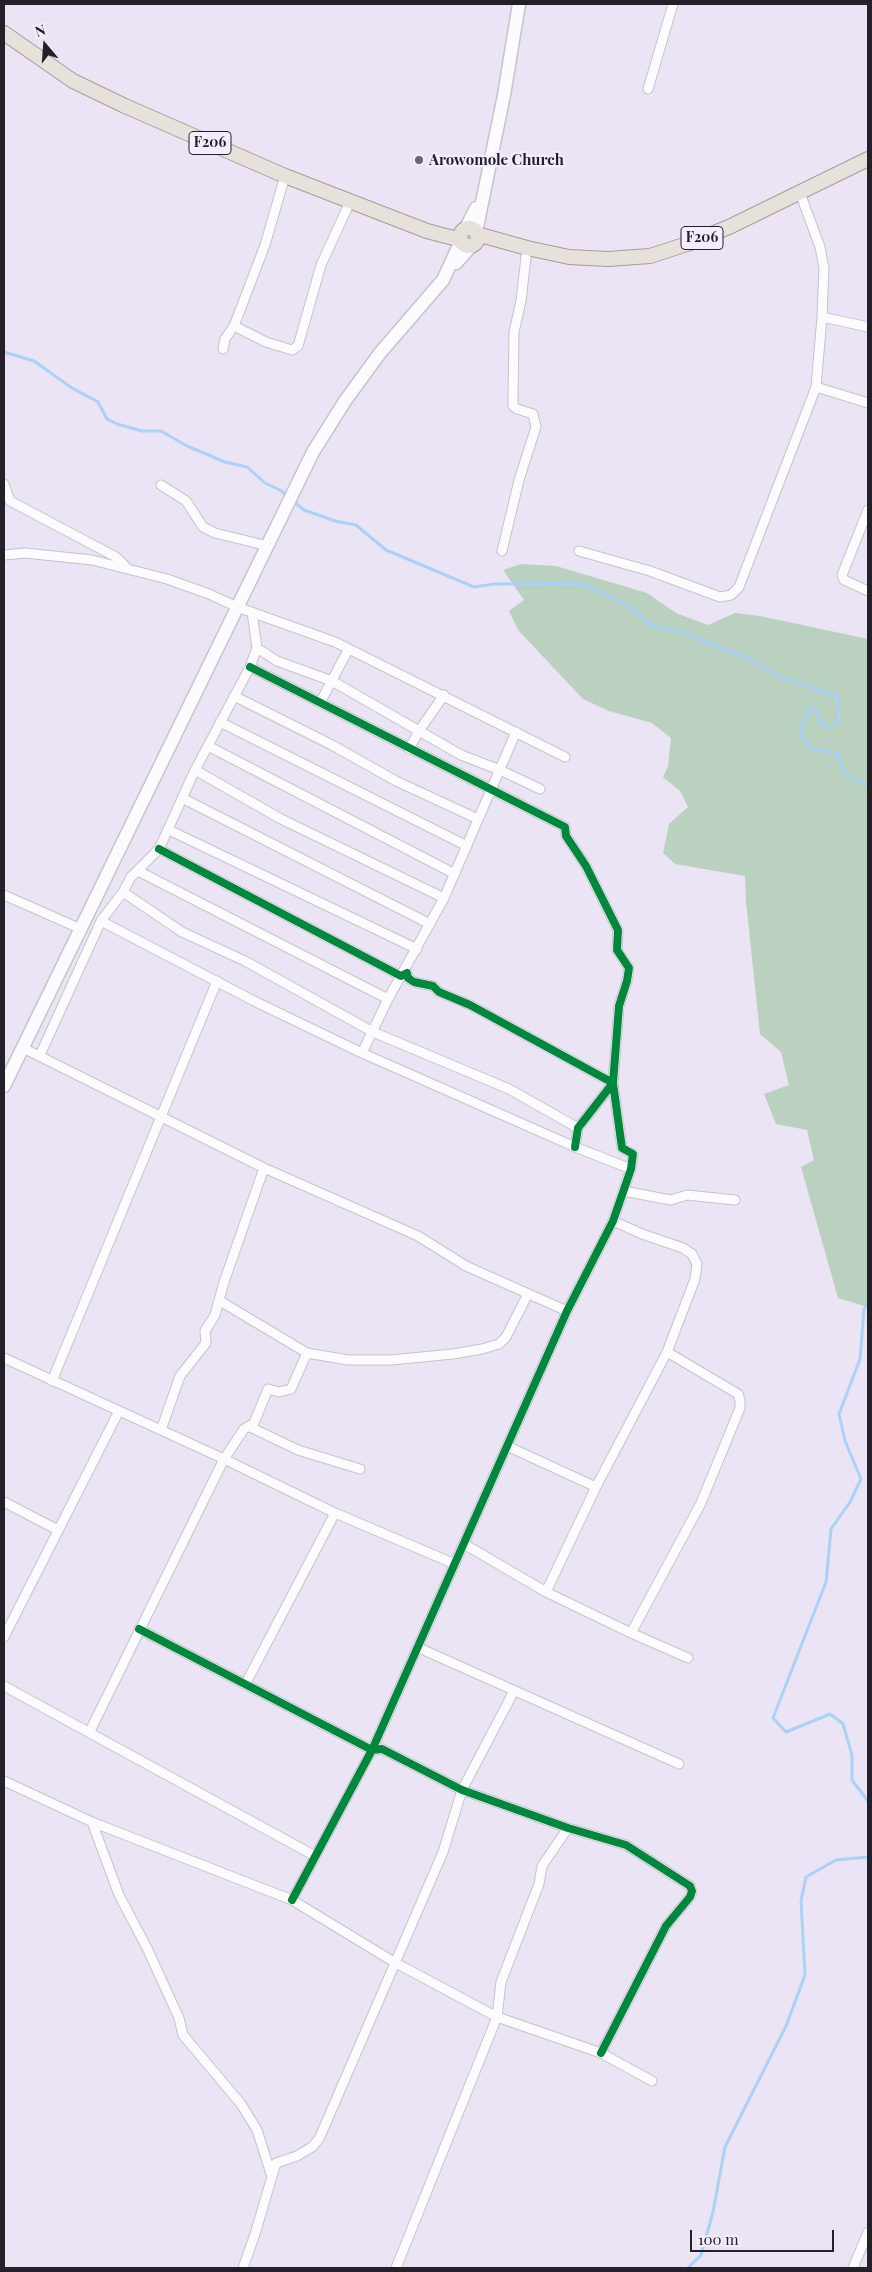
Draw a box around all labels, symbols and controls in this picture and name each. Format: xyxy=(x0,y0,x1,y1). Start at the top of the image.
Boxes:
north arrow xyxy=(20,20,70,70)
text: N xyxy=(32,20,48,41)
road number: F206 xyxy=(189,132,231,154)
place label: Arowomole Church xyxy=(429,151,564,169)
marker: Arowomole Church xyxy=(413,154,425,166)
road number: F206 xyxy=(681,227,723,250)
scale bar xyxy=(692,2220,836,2252)
text: 100 m xyxy=(698,2229,739,2249)

